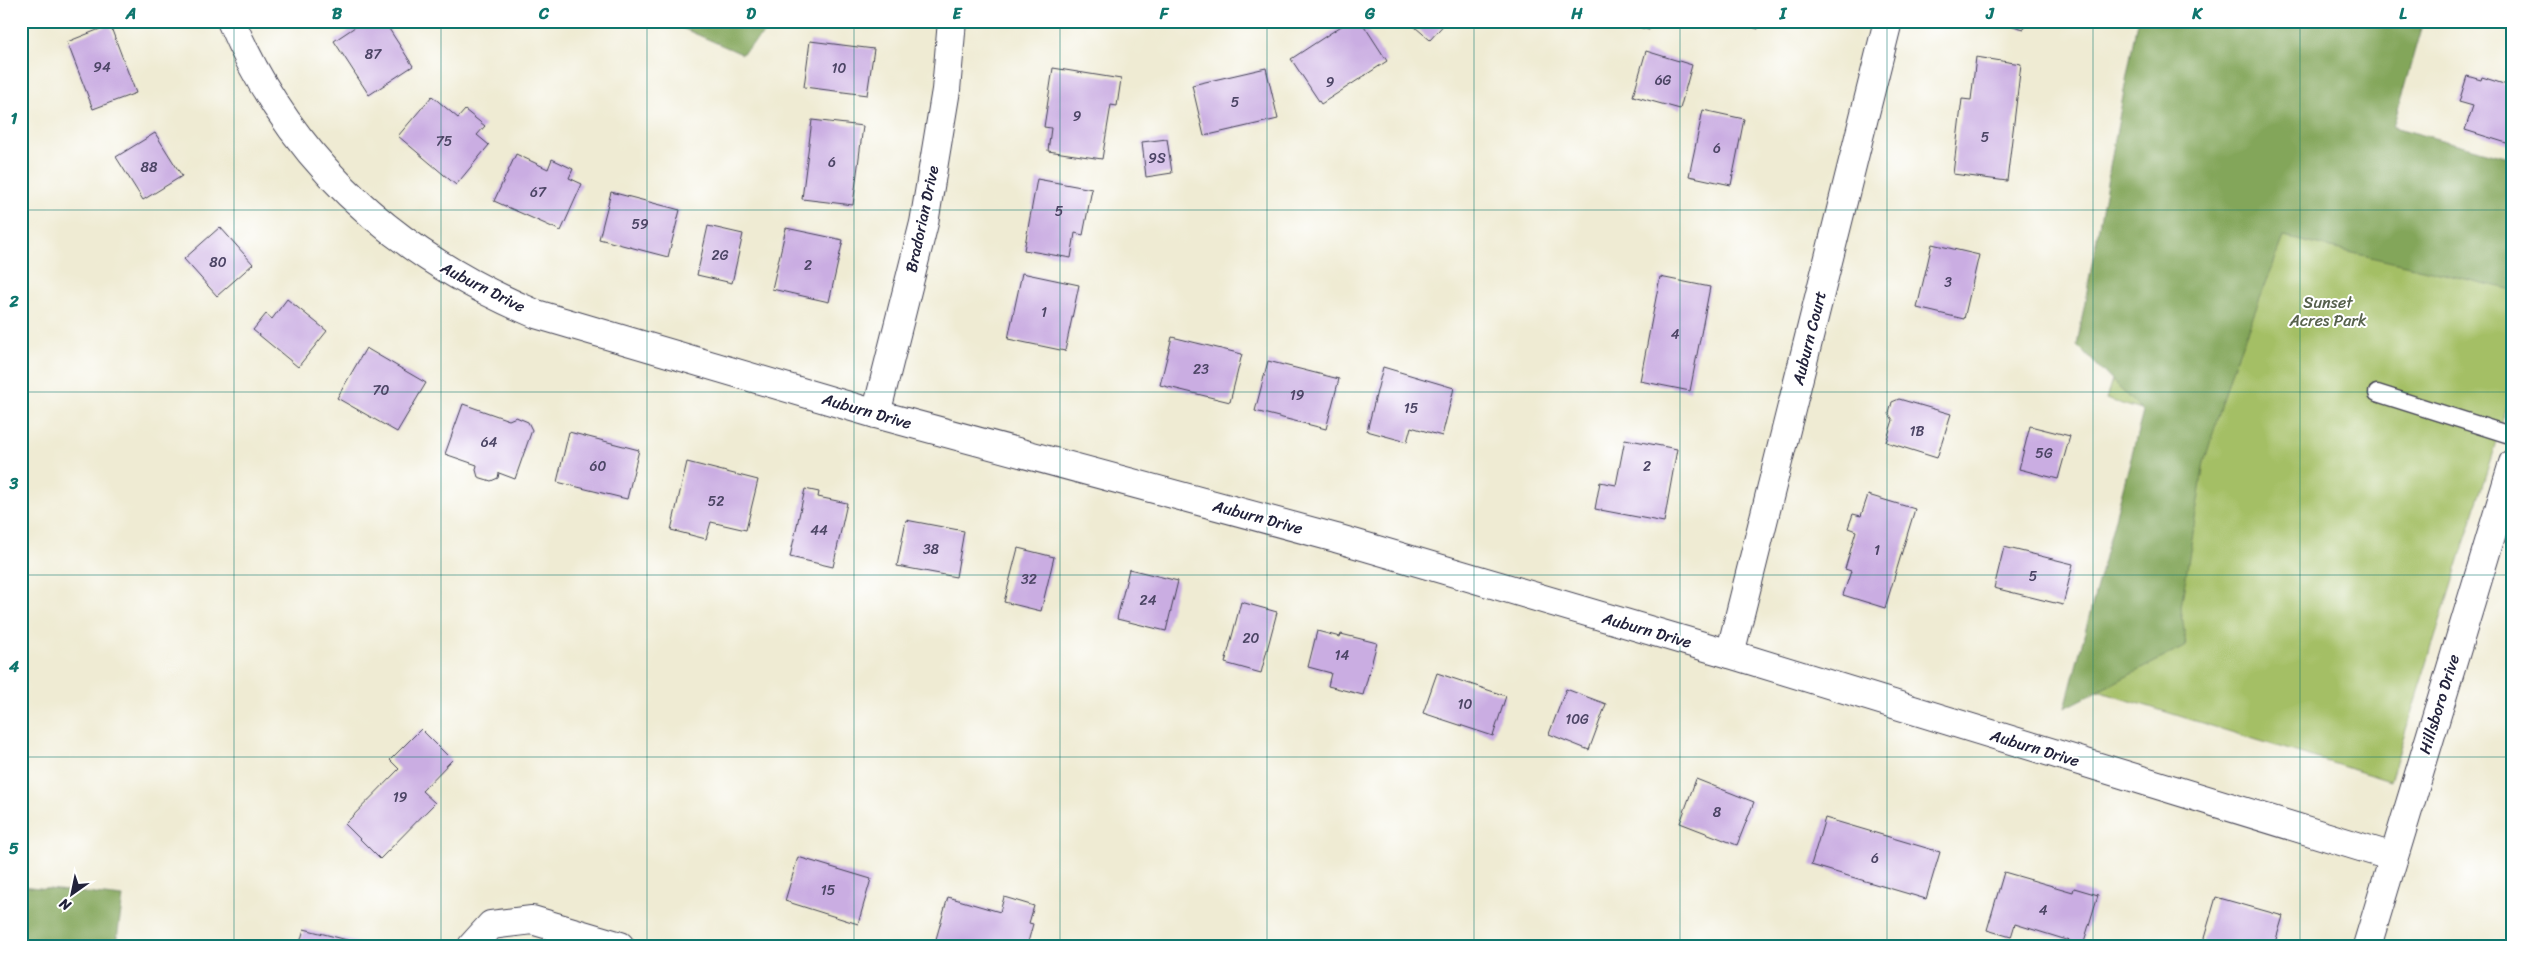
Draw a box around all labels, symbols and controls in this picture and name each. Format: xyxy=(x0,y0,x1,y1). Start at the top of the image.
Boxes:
text: A xyxy=(125,0,136,28)
text: B xyxy=(332,0,343,28)
text: C xyxy=(538,0,550,28)
text: D xyxy=(746,0,756,28)
text: E xyxy=(953,0,963,28)
text: F xyxy=(1159,0,1170,28)
text: G xyxy=(1364,0,1376,28)
text: H xyxy=(1570,0,1583,28)
text: I xyxy=(1779,0,1788,28)
text: J xyxy=(1985,0,1995,28)
text: K xyxy=(2191,0,2203,28)
text: L xyxy=(2399,0,2407,28)
house number: 87 xyxy=(365,42,382,67)
house number: 94 xyxy=(93,55,111,80)
house number: 10 xyxy=(832,56,847,81)
house number: 6G xyxy=(1655,68,1672,93)
house number: 9 xyxy=(1326,70,1335,95)
house number: 5 xyxy=(1231,90,1240,115)
text: 1 xyxy=(11,104,18,133)
house number: 9 xyxy=(1073,104,1082,129)
house number: 5 xyxy=(1981,125,1990,150)
house number: 75 xyxy=(436,129,453,154)
house number: 6 xyxy=(1713,136,1721,161)
house number: 9S xyxy=(1148,146,1166,171)
house number: 6 xyxy=(828,150,836,175)
house number: 88 xyxy=(141,155,158,180)
street label: Bradorian Drive xyxy=(897,163,948,275)
house number: 67 xyxy=(530,180,547,205)
house number: 5 xyxy=(1055,199,1064,224)
house number: 59 xyxy=(631,212,649,237)
house number: 2G xyxy=(712,243,729,268)
house number: 80 xyxy=(209,250,227,275)
street label: Auburn Drive xyxy=(435,253,531,321)
house number: 2 xyxy=(804,253,812,278)
house number: 3 xyxy=(1944,270,1952,295)
text: 2 xyxy=(8,287,19,316)
street label: Auburn Court xyxy=(1783,288,1835,389)
park label: Sunset Acres Park xyxy=(2289,288,2367,335)
house number: 1 xyxy=(1041,300,1047,325)
house number: 4 xyxy=(1671,322,1680,347)
house number: 23 xyxy=(1193,357,1209,382)
house number: 70 xyxy=(373,378,390,403)
house number: 19 xyxy=(1290,383,1305,408)
street label: Auburn Drive xyxy=(818,384,915,438)
house number: 15 xyxy=(1404,396,1419,421)
house number: 1B xyxy=(1910,419,1925,444)
house number: 64 xyxy=(481,430,498,455)
house number: 5G xyxy=(2035,441,2053,466)
house number: 60 xyxy=(590,454,607,479)
house number: 2 xyxy=(1643,454,1651,479)
text: 3 xyxy=(9,469,19,498)
house number: 52 xyxy=(708,489,724,514)
street label: Auburn Drive xyxy=(1209,491,1306,543)
house number: 44 xyxy=(810,518,828,543)
house number: 38 xyxy=(923,537,940,562)
house number: 1 xyxy=(1874,538,1880,563)
house number: 5 xyxy=(2029,564,2038,589)
house number: 32 xyxy=(1021,567,1037,592)
house number: 24 xyxy=(1140,588,1157,613)
street label: Auburn Drive xyxy=(1598,603,1695,657)
house number: 20 xyxy=(1243,626,1260,651)
house number: 14 xyxy=(1335,643,1350,668)
street label: Hillsboro Drive xyxy=(2410,650,2468,758)
text: 4 xyxy=(8,652,19,681)
house number: 10 xyxy=(1458,692,1473,717)
house number: 10G xyxy=(1565,707,1589,732)
street label: Auburn Drive xyxy=(1986,720,2083,775)
house number: 19 xyxy=(393,785,408,810)
house number: 8 xyxy=(1713,800,1722,825)
text: 5 xyxy=(9,834,19,863)
house number: 6 xyxy=(1871,846,1879,871)
north arrow xyxy=(48,870,98,920)
house number: 15 xyxy=(821,878,836,903)
text: N xyxy=(54,891,77,918)
house number: 4 xyxy=(2039,898,2048,923)

